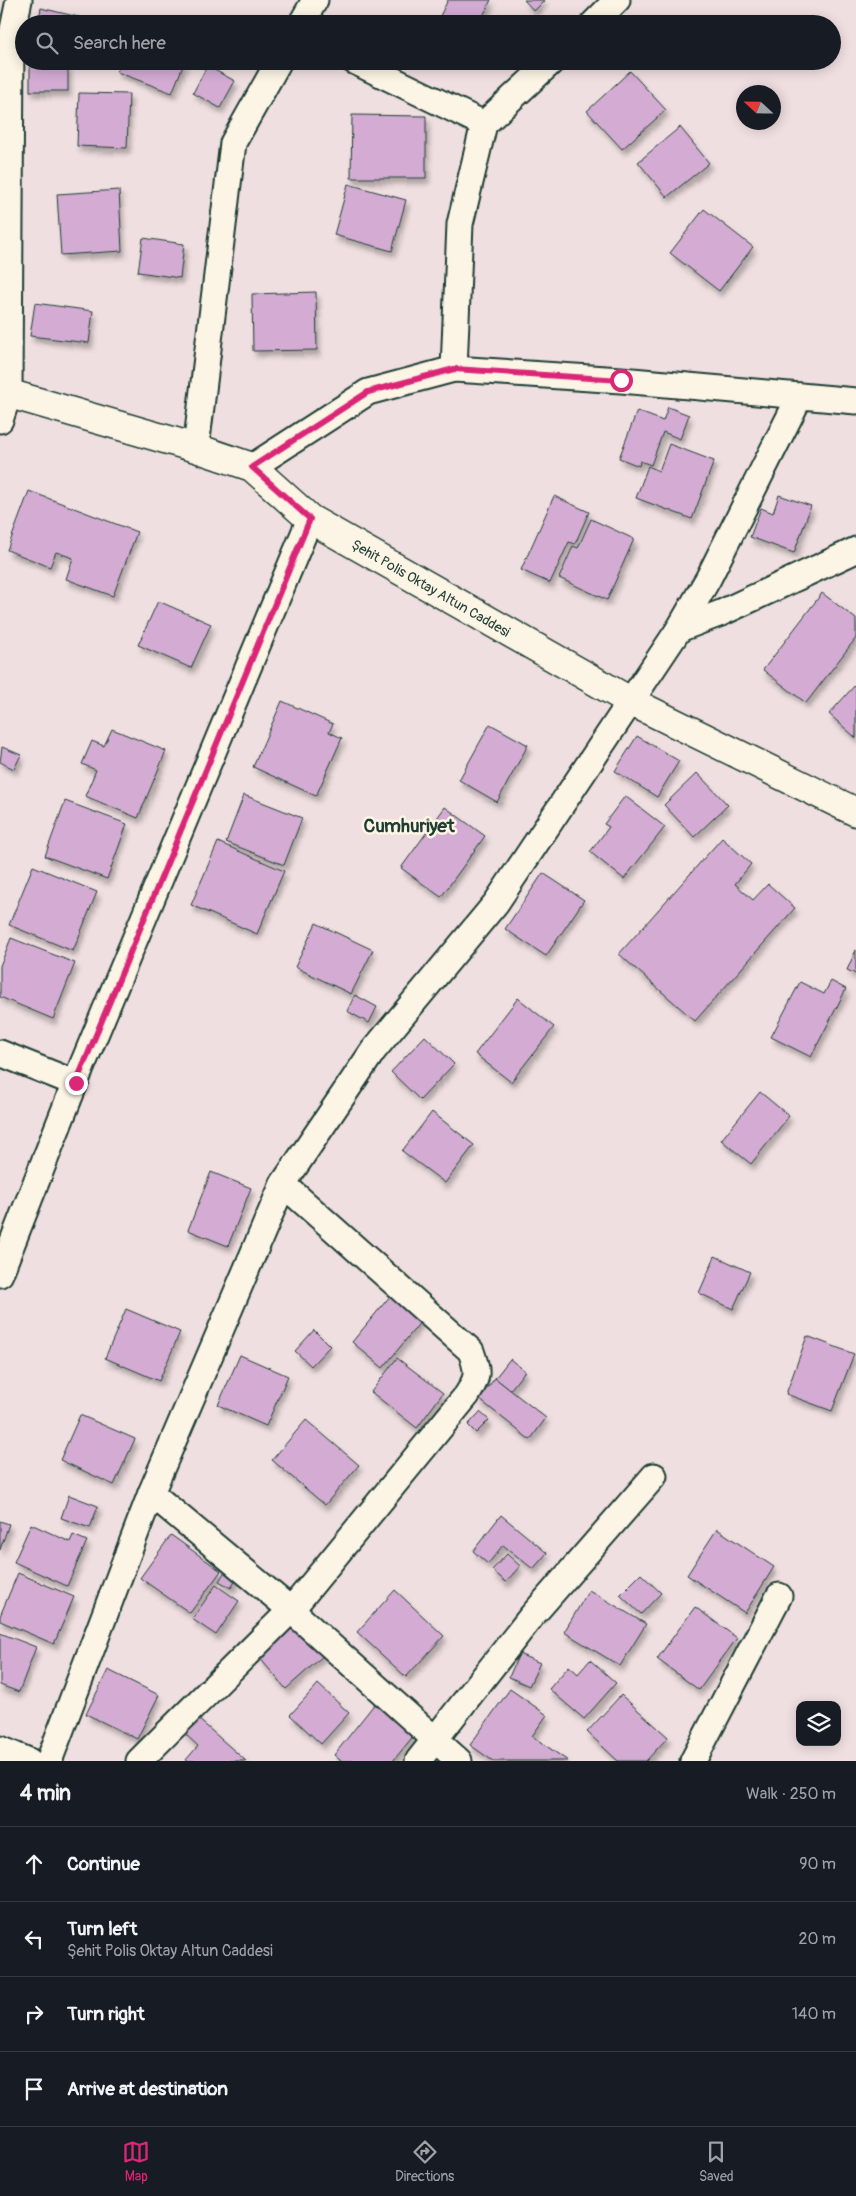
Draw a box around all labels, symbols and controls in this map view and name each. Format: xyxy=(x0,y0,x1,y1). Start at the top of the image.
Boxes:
search box xyxy=(15,15,841,70)
icon: search xyxy=(33,29,61,57)
text: Search here xyxy=(73,31,166,55)
north arrow xyxy=(736,85,781,130)
route start xyxy=(610,369,633,392)
street label: Şehit Polis Oktay Altun Caddesi xyxy=(349,536,513,641)
district label: Cumhuriyet xyxy=(363,814,456,838)
route end xyxy=(65,1072,88,1095)
map controls xyxy=(796,1701,841,1746)
button: layers xyxy=(796,1701,841,1746)
text: 4 min xyxy=(20,1780,71,1807)
text: Walk · 250 m xyxy=(746,1784,836,1804)
icon: ahead xyxy=(20,1850,48,1878)
text: Continue xyxy=(67,1852,140,1876)
text: 90 m xyxy=(799,1854,836,1874)
text: Turn left xyxy=(67,1917,137,1941)
icon: left xyxy=(20,1925,48,1953)
text: 20 m xyxy=(798,1929,836,1949)
text: Şehit Polis Oktay Altun Caddesi xyxy=(67,1941,273,1961)
icon: right xyxy=(20,2000,48,2028)
text: Turn right xyxy=(67,2002,145,2026)
text: 140 m xyxy=(792,2004,836,2024)
icon: arrive xyxy=(20,2075,48,2103)
text: Arrive at destination xyxy=(67,2077,228,2101)
tab: Map xyxy=(122,2138,150,2185)
tab: Directions xyxy=(395,2138,454,2185)
tab: Saved xyxy=(699,2138,734,2185)

